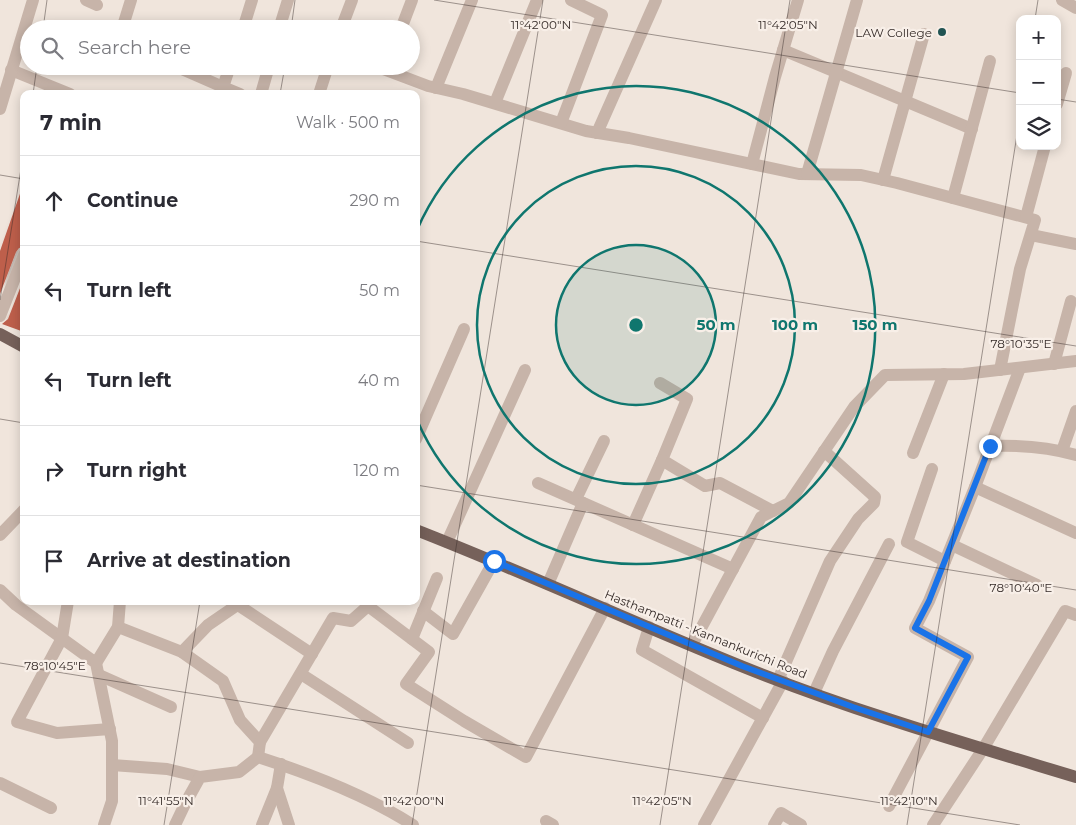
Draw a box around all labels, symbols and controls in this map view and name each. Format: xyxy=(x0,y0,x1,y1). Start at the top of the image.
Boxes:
map controls xyxy=(1016,15,1061,150)
button: + xyxy=(1016,15,1061,60)
text: 11°42'00"N xyxy=(511,17,571,32)
text: 11°42'05"N xyxy=(758,17,818,32)
search box xyxy=(20,20,420,75)
place label: LAW College xyxy=(855,25,932,40)
marker: LAW College xyxy=(936,26,948,38)
icon: search xyxy=(38,34,66,62)
text: Search here xyxy=(78,36,191,59)
button: − xyxy=(1016,60,1061,105)
button: layers xyxy=(1016,105,1061,150)
text: 7 min xyxy=(40,110,102,135)
text: Walk · 500 m xyxy=(296,113,400,132)
icon: ahead xyxy=(40,187,68,215)
text: Continue xyxy=(87,189,178,212)
text: 290 m xyxy=(349,191,400,210)
icon: left xyxy=(40,277,68,305)
text: Turn left xyxy=(87,279,172,302)
text: 50 m xyxy=(359,281,400,300)
text: 50 m xyxy=(696,315,736,334)
text: 100 m xyxy=(772,315,818,334)
text: 150 m xyxy=(853,315,897,334)
centre of rings xyxy=(627,316,645,334)
text: 78°10'35"E xyxy=(991,336,1051,351)
icon: left xyxy=(40,367,68,395)
text: Turn left xyxy=(87,369,172,392)
text: 40 m xyxy=(358,371,400,390)
route end xyxy=(979,435,1002,458)
icon: right xyxy=(40,457,68,485)
text: Turn right xyxy=(87,459,187,482)
text: 120 m xyxy=(353,461,400,480)
icon: arrive xyxy=(40,547,68,575)
text: Arrive at destination xyxy=(87,549,291,572)
route start xyxy=(483,550,506,573)
text: 78°10'40"E xyxy=(990,580,1052,595)
street label: Hasthampatti - Kannankurichi Road xyxy=(603,586,809,682)
text: 78°10'45"E xyxy=(24,658,86,673)
text: 11°41'55"N xyxy=(138,793,194,808)
text: 11°42'00"N xyxy=(384,793,444,808)
text: 11°42'05"N xyxy=(632,793,692,808)
text: 11°42'10"N xyxy=(880,793,938,808)

